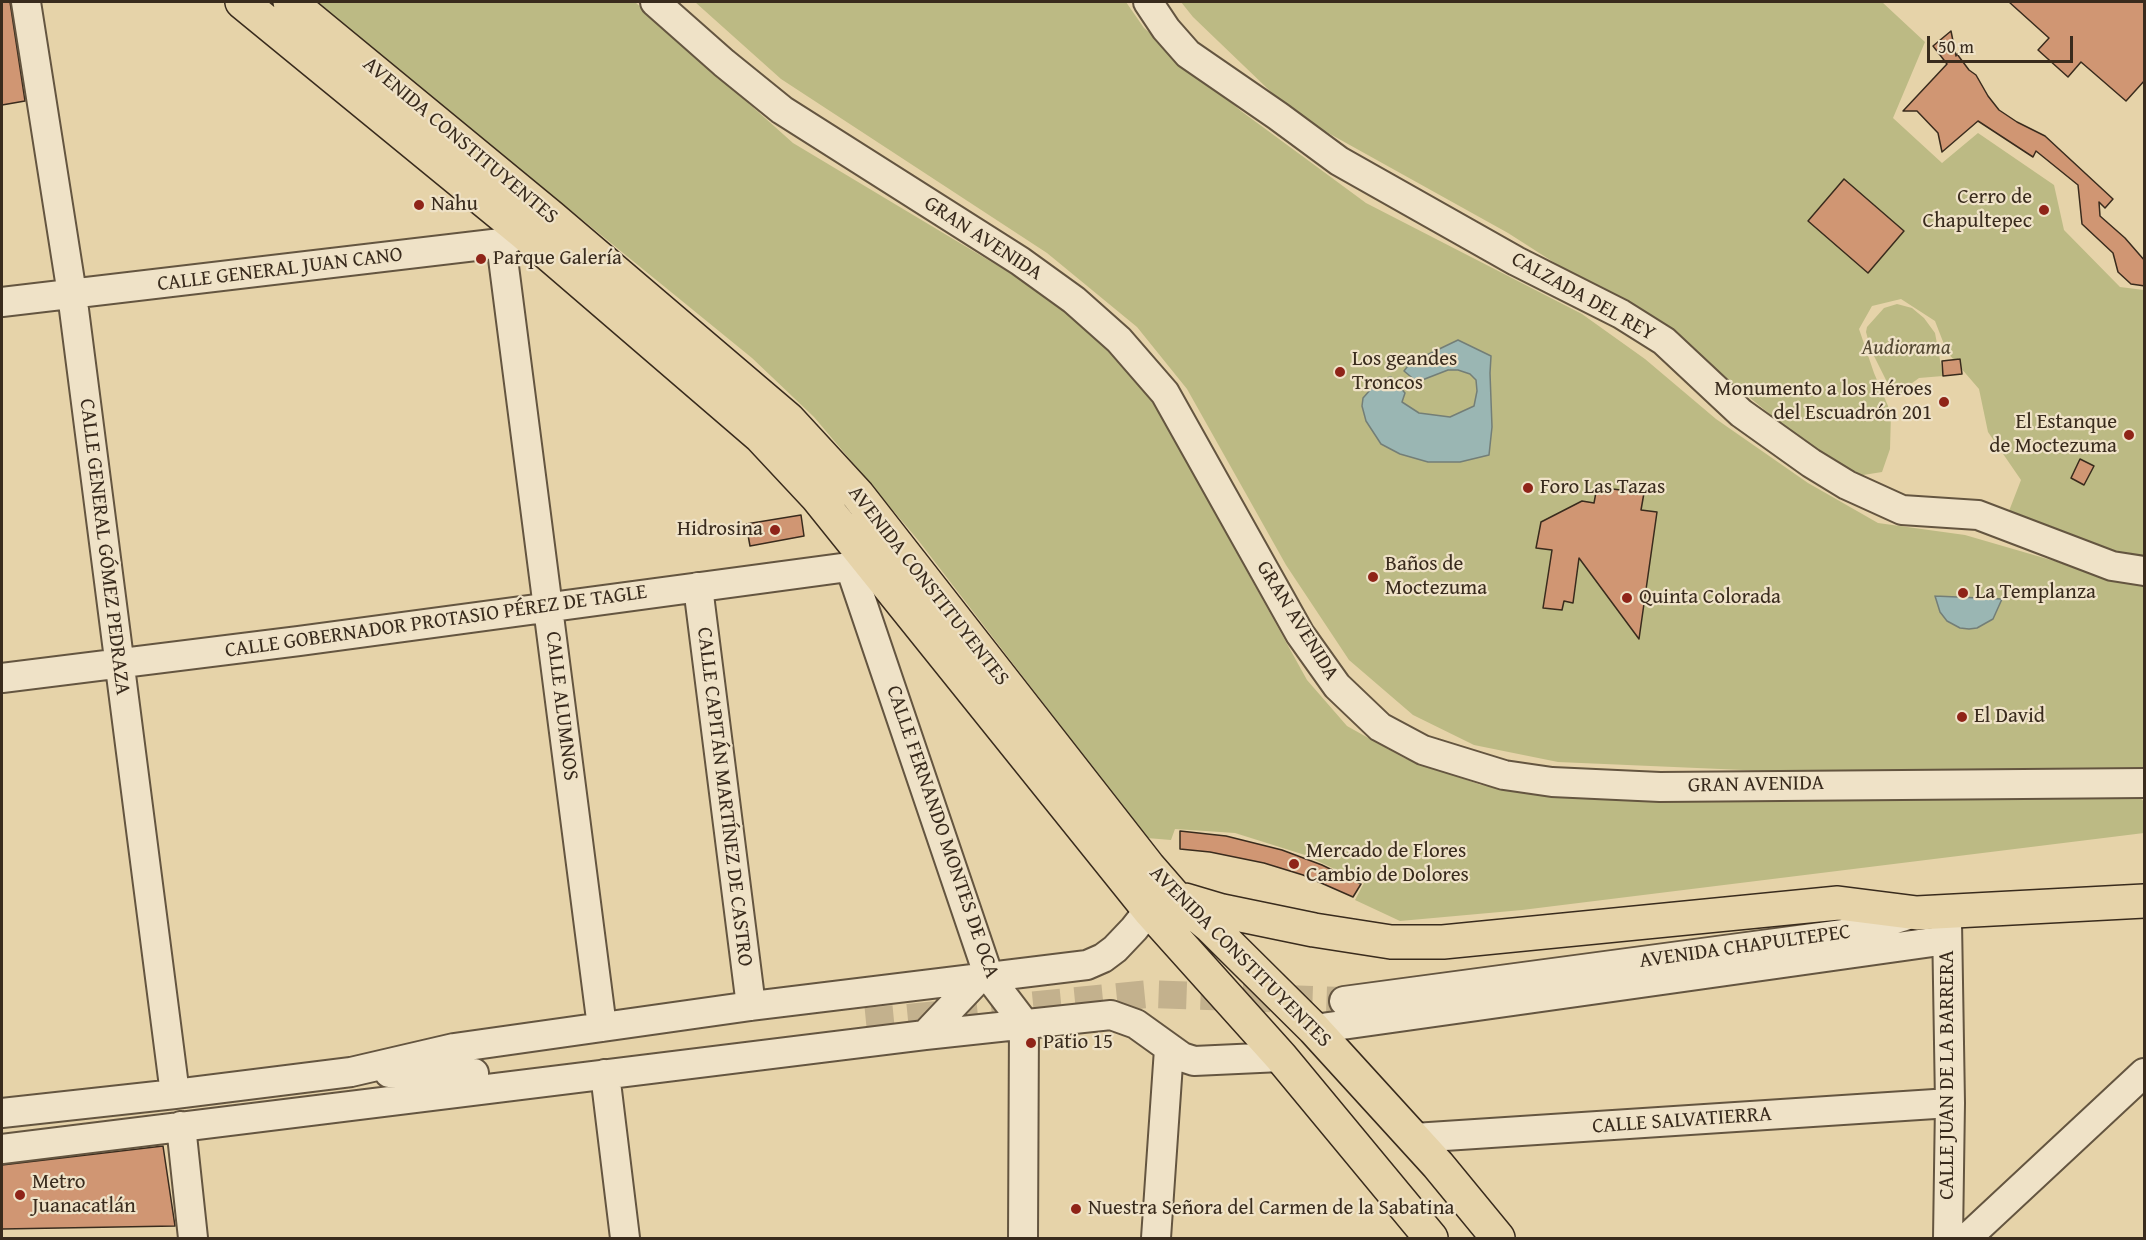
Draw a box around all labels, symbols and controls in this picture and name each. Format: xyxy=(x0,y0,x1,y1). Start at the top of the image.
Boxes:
scale bar xyxy=(1930,24,2076,62)
text: 50 m xyxy=(1938,33,1974,60)
street label: AVENIDA CONSTITUYENTES xyxy=(357,52,563,230)
place label: Cerro de Chapultepec xyxy=(1923,185,2032,235)
street label: GRAN AVENIDA xyxy=(919,191,1047,287)
place label: Nahu xyxy=(431,192,478,218)
marker: Nahu xyxy=(412,198,426,212)
marker: Cerro de Chapultepec xyxy=(2037,203,2051,217)
street label: CALLE GENERAL JUAN CANO xyxy=(156,242,404,298)
place label: Parque Galería xyxy=(493,246,622,272)
street label: CALZADA DEL REY xyxy=(1507,247,1659,347)
marker: Parque Galería xyxy=(474,252,488,266)
park label: Audiorama xyxy=(1861,336,1951,362)
place label: Los geandes Troncos xyxy=(1352,347,1457,397)
marker: Los geandes Troncos xyxy=(1333,365,1347,379)
place label: Monumento a los Héroes del Escuadrón 201 xyxy=(1714,377,1932,427)
marker: Monumento a los Héroes del Escuadrón 201 xyxy=(1937,395,1951,409)
street label: CALLE GENERAL GÓMEZ PEDRAZA xyxy=(73,397,135,697)
place label: El Estanque de Moctezuma xyxy=(1989,410,2117,460)
marker: El Estanque de Moctezuma xyxy=(2122,428,2136,442)
place label: Foro Las Tazas xyxy=(1540,475,1665,501)
street label: AVENIDA CONSTITUYENTES xyxy=(842,481,1014,691)
marker: Foro Las Tazas xyxy=(1521,481,1535,495)
place label: Hidrosina xyxy=(677,517,763,543)
marker: Hidrosina xyxy=(768,523,782,537)
place label: Baños de Moctezuma xyxy=(1385,552,1487,602)
street label: GRAN AVENIDA xyxy=(1250,557,1344,685)
marker: Baños de Moctezuma xyxy=(1366,570,1380,584)
street label: CALLE GOBERNADOR PROTASIO PÉREZ DE TAGLE xyxy=(223,580,649,664)
place label: La Templanza xyxy=(1975,580,2096,606)
place label: Quinta Colorada xyxy=(1639,585,1781,611)
marker: La Templanza xyxy=(1956,586,1970,600)
marker: Quinta Colorada xyxy=(1620,591,1634,605)
street label: CALLE CAPITÁN MARTÍNEZ DE CASTRO xyxy=(691,626,757,968)
street label: CALLE ALUMNOS xyxy=(539,630,583,782)
street label: CALLE FERNANDO MONTES DE OCA xyxy=(880,682,1004,982)
place label: El David xyxy=(1974,704,2045,730)
marker: El David xyxy=(1955,710,1969,724)
street label: GRAN AVENIDA xyxy=(1688,771,1824,799)
place label: Mercado de Flores Cambio de Dolores xyxy=(1306,839,1469,889)
marker: Mercado de Flores Cambio de Dolores xyxy=(1287,857,1301,871)
street label: AVENIDA CONSTITUYENTES xyxy=(1144,861,1336,1053)
street label: AVENIDA CHAPULTEPEC xyxy=(1638,920,1852,974)
street label: CALLE JUAN DE LA BARRERA xyxy=(1935,950,1961,1200)
place label: Patio 15 xyxy=(1043,1030,1113,1056)
marker: Patio 15 xyxy=(1024,1036,1038,1050)
street label: CALLE SALVATIERRA xyxy=(1591,1102,1773,1140)
place label: Metro Juanacatlán xyxy=(32,1170,136,1220)
marker: Metro Juanacatlán xyxy=(13,1188,27,1202)
place label: Nuestra Señora del Carmen de la Sabatina xyxy=(1088,1196,1454,1222)
marker: Nuestra Señora del Carmen de la Sabatina xyxy=(1069,1202,1083,1216)

